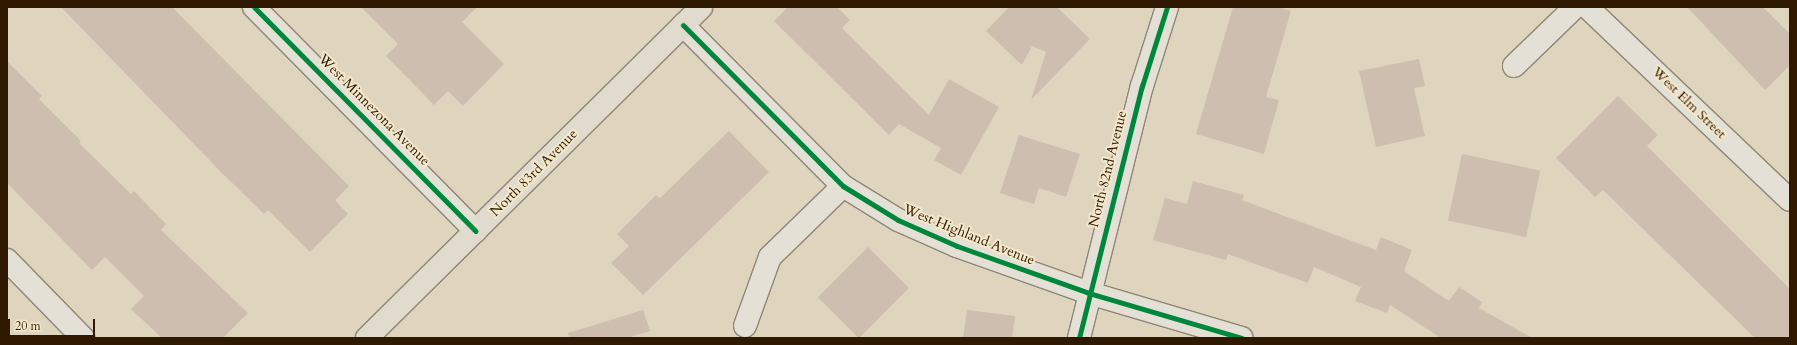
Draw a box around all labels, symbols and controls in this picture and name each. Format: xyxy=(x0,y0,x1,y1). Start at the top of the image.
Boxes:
street label: West Minnezona Avenue xyxy=(315,51,433,169)
street label: West Elm Street xyxy=(1649,64,1729,142)
street label: North 82nd Avenue xyxy=(1085,109,1131,229)
street label: North 83rd Avenue xyxy=(487,126,581,220)
street label: West Highland Avenue xyxy=(901,201,1037,269)
scale bar xyxy=(10,311,97,337)
text: 20 m xyxy=(15,318,41,334)

